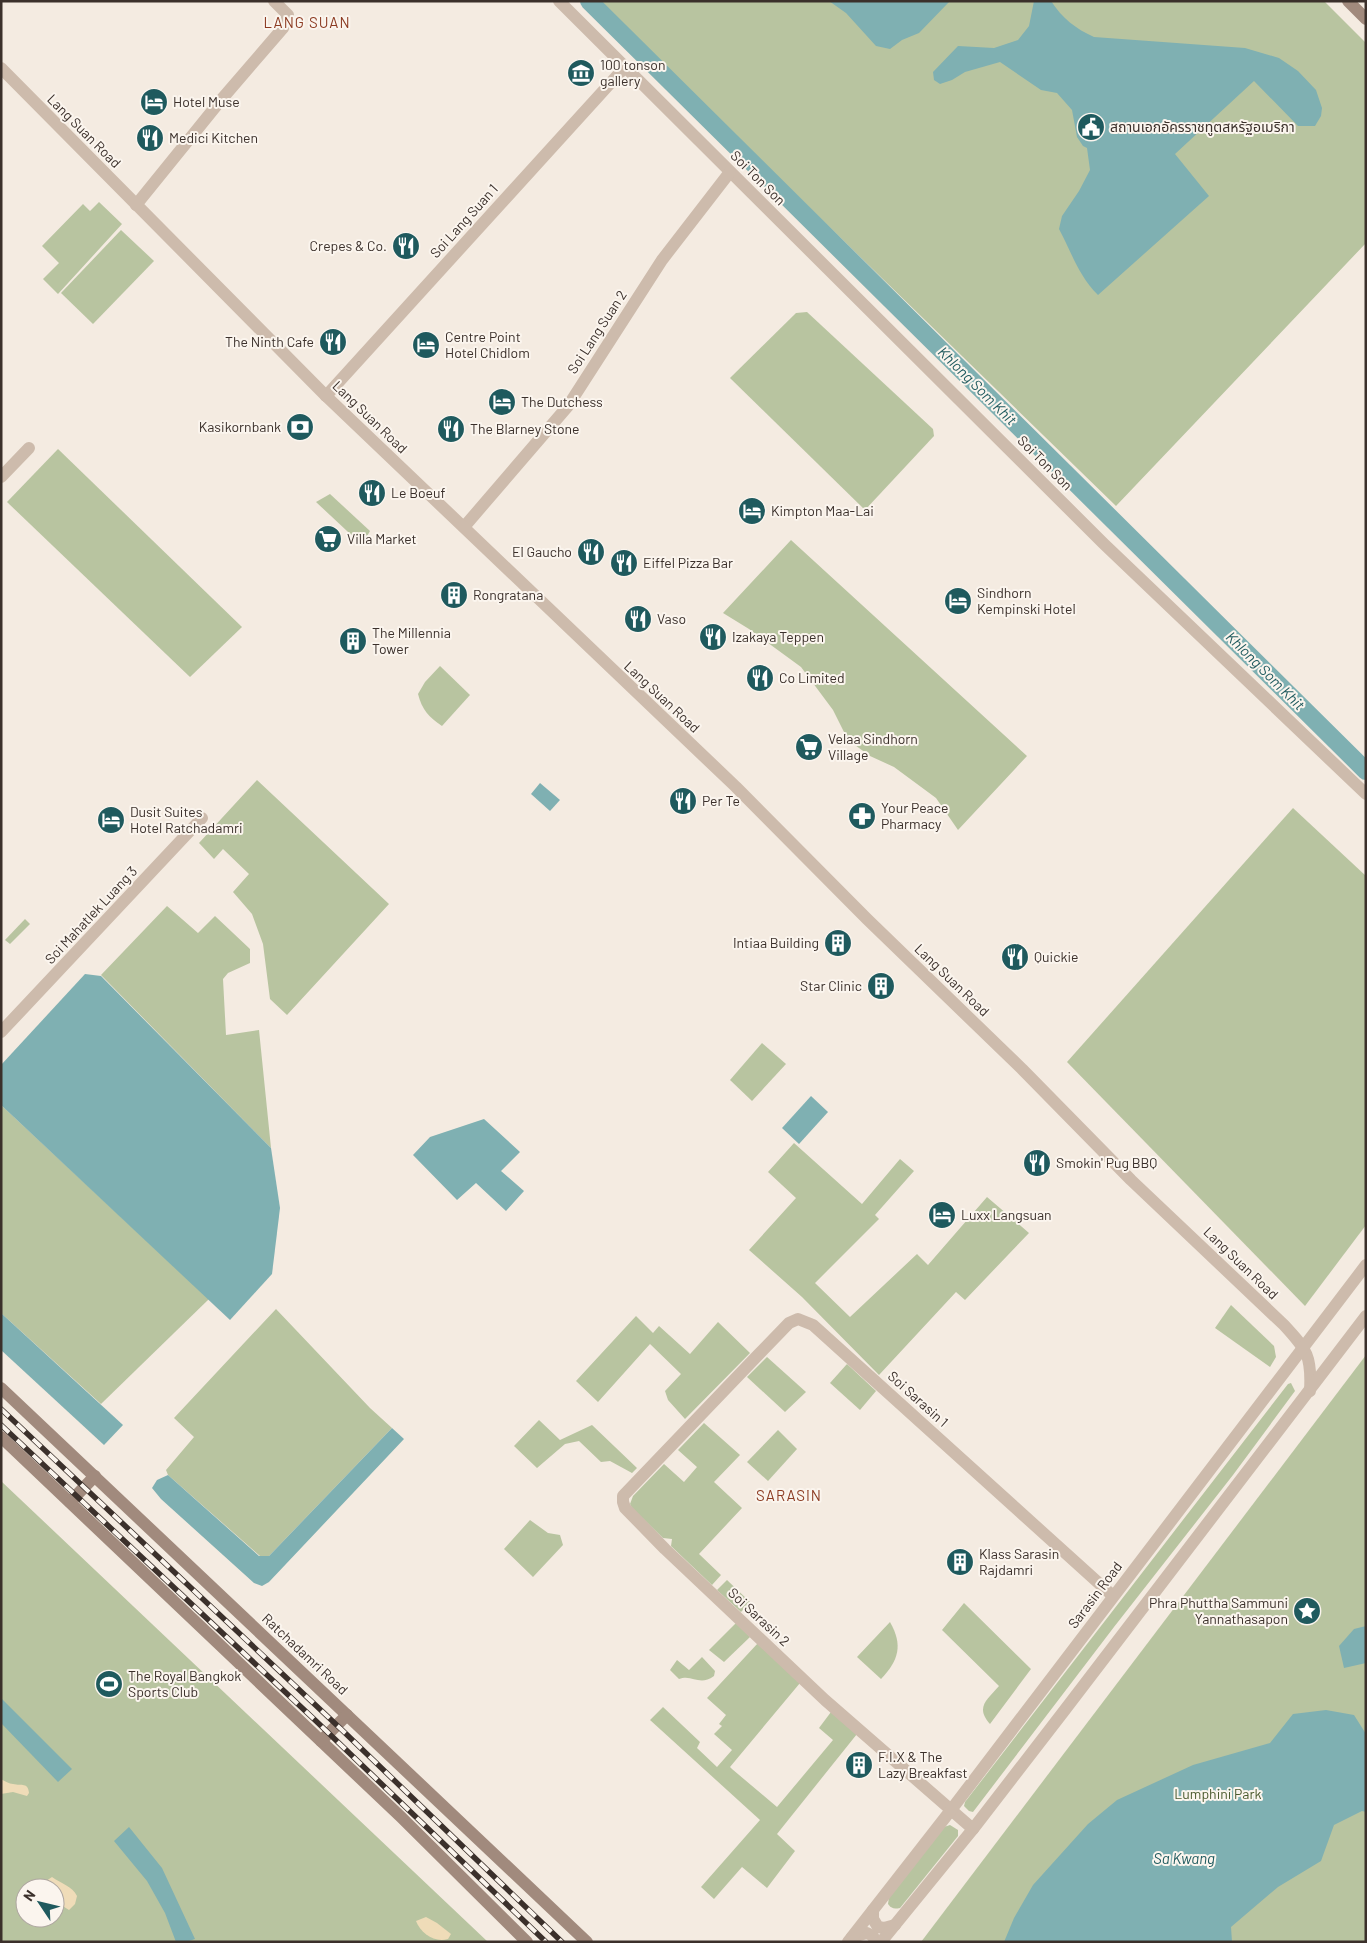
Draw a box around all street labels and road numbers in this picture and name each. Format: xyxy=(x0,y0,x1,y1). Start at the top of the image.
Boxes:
street label: Lang Suan Road xyxy=(44,90,125,171)
street label: Soi Ton Son xyxy=(727,147,789,209)
street label: Soi Lang Suan 1 xyxy=(426,180,501,261)
street label: Soi Lang Suan 2 xyxy=(563,287,630,377)
street label: Lang Suan Road xyxy=(330,377,411,456)
street label: Soi Ton Son xyxy=(1014,432,1076,494)
street label: Lang Suan Road xyxy=(621,657,704,736)
street label: Soi Mahatlek Luang 3 xyxy=(41,862,140,967)
street label: Lang Suan Road xyxy=(912,940,993,1019)
street label: Lang Suan Road xyxy=(1201,1223,1282,1302)
street label: Soi Sarasin 1 xyxy=(885,1367,952,1430)
street label: Sarasin Road xyxy=(1064,1558,1125,1631)
street label: Soi Sarasin 2 xyxy=(725,1584,794,1649)
street label: Ratchadamri Road xyxy=(259,1609,352,1698)

